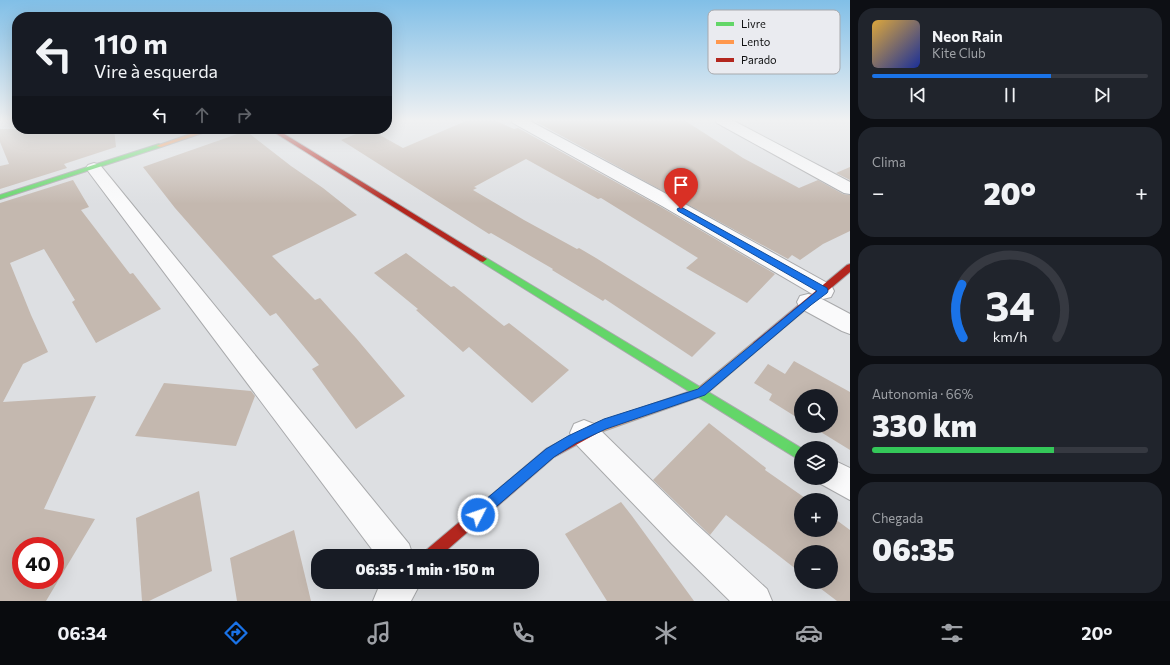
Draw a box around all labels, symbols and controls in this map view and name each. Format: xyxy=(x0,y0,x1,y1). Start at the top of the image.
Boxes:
legend xyxy=(708,10,840,74)
text: Livre xyxy=(741,17,766,30)
text: 110 m xyxy=(94,26,168,60)
text: Neon Rain xyxy=(932,27,1003,45)
icon: left xyxy=(28,28,80,80)
text: Lento xyxy=(741,35,771,48)
text: Kite Club xyxy=(932,45,986,61)
text: Parado xyxy=(741,53,777,66)
text: Vire à esquerda xyxy=(94,60,218,82)
icon: previous xyxy=(907,84,929,106)
icon: pause xyxy=(999,84,1021,106)
icon: next xyxy=(1091,84,1113,106)
icon: left xyxy=(149,104,171,126)
icon: ahead xyxy=(191,104,213,126)
icon: right xyxy=(233,104,255,126)
text: Clima xyxy=(872,154,906,170)
pin xyxy=(664,168,698,209)
icon: arrive xyxy=(670,174,692,196)
text: 20° xyxy=(983,174,1036,211)
text: − xyxy=(872,179,885,206)
text: + xyxy=(1135,179,1148,206)
text: 34 xyxy=(985,279,1035,330)
text: km/h xyxy=(993,327,1027,345)
text: Autonomia · 66% xyxy=(872,386,973,402)
map controls xyxy=(794,389,838,589)
button: search xyxy=(794,389,838,433)
text: 330 km xyxy=(872,406,977,443)
button: layers xyxy=(794,441,838,485)
button: + xyxy=(794,493,838,537)
position arrow xyxy=(457,494,499,536)
text: Chegada xyxy=(872,510,923,526)
text: 06:35 xyxy=(872,530,955,567)
speed limit sign: 40 xyxy=(12,537,64,589)
button: − xyxy=(794,545,838,589)
text: 06:35 · 1 min · 150 m xyxy=(356,560,494,578)
icon: directions xyxy=(222,619,250,647)
icon: music xyxy=(365,619,393,647)
icon: phone xyxy=(509,619,537,647)
icon: climate xyxy=(652,619,680,647)
icon: car xyxy=(795,619,823,647)
icon: filters xyxy=(938,619,966,647)
text: 06:34 xyxy=(58,622,107,644)
text: 20° xyxy=(1081,622,1112,644)

